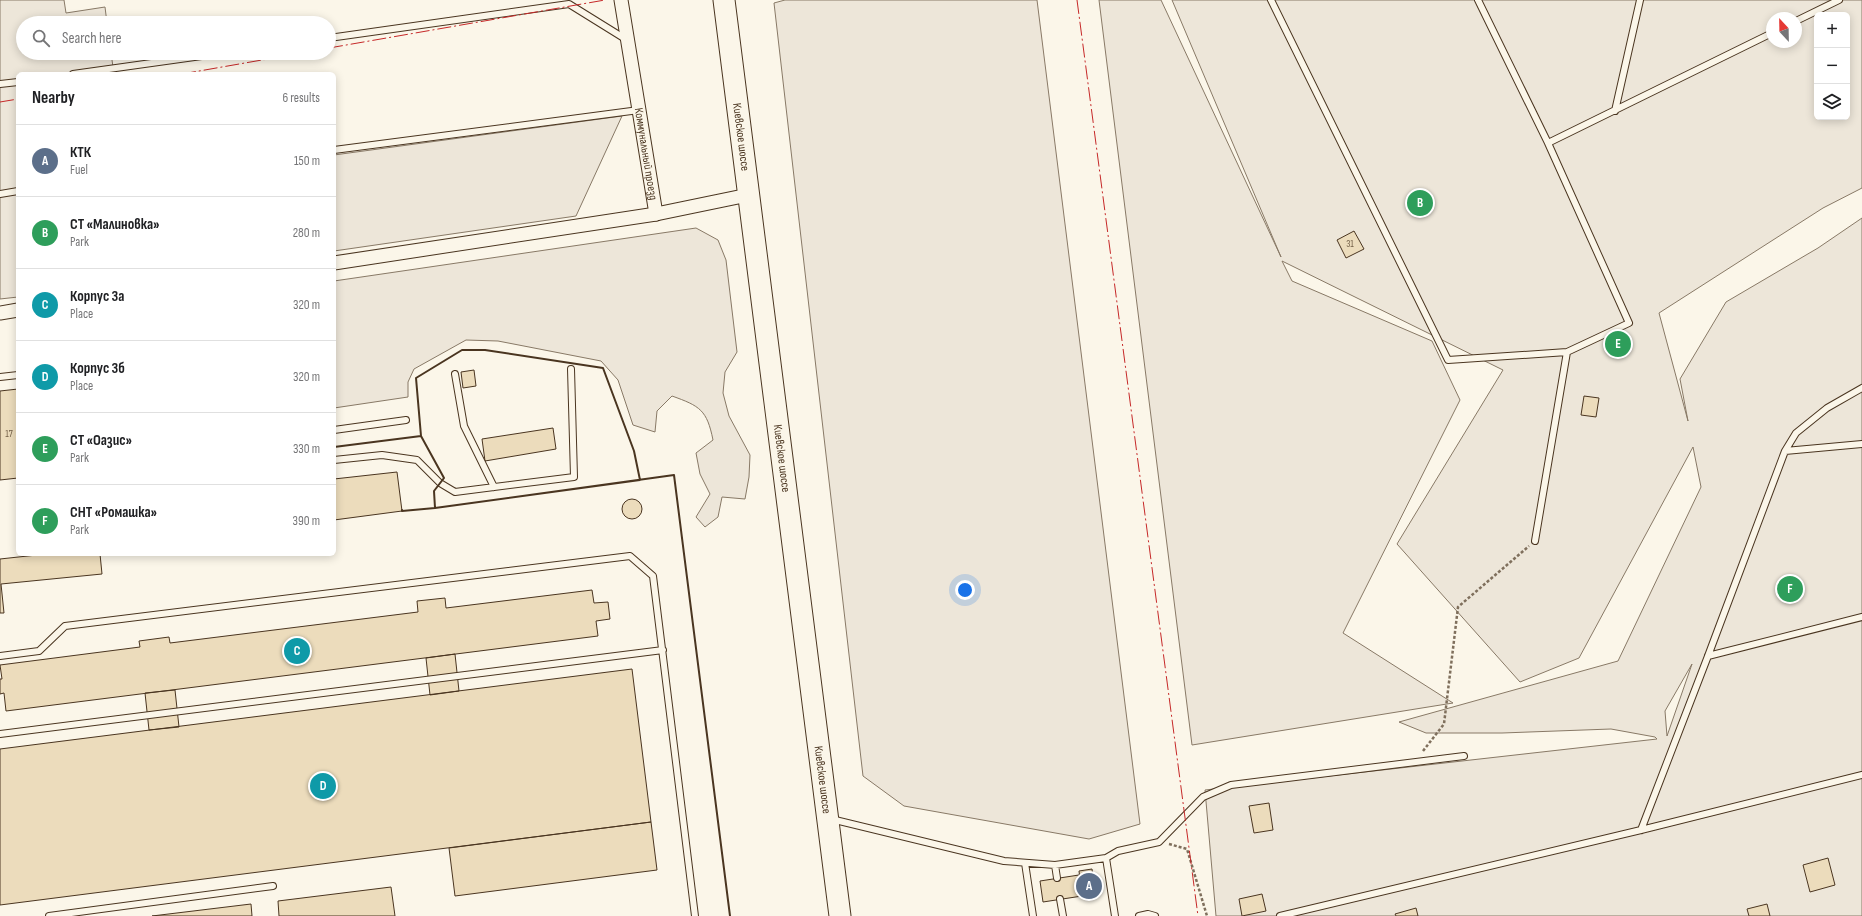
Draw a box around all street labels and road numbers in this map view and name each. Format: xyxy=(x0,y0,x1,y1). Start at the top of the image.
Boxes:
street label: Киевское шоссе xyxy=(730,102,753,172)
street label: Коммунальный проезд xyxy=(631,107,661,201)
street label: Киевское шоссе xyxy=(770,424,794,493)
street label: Киевское шоссе xyxy=(811,745,834,815)

